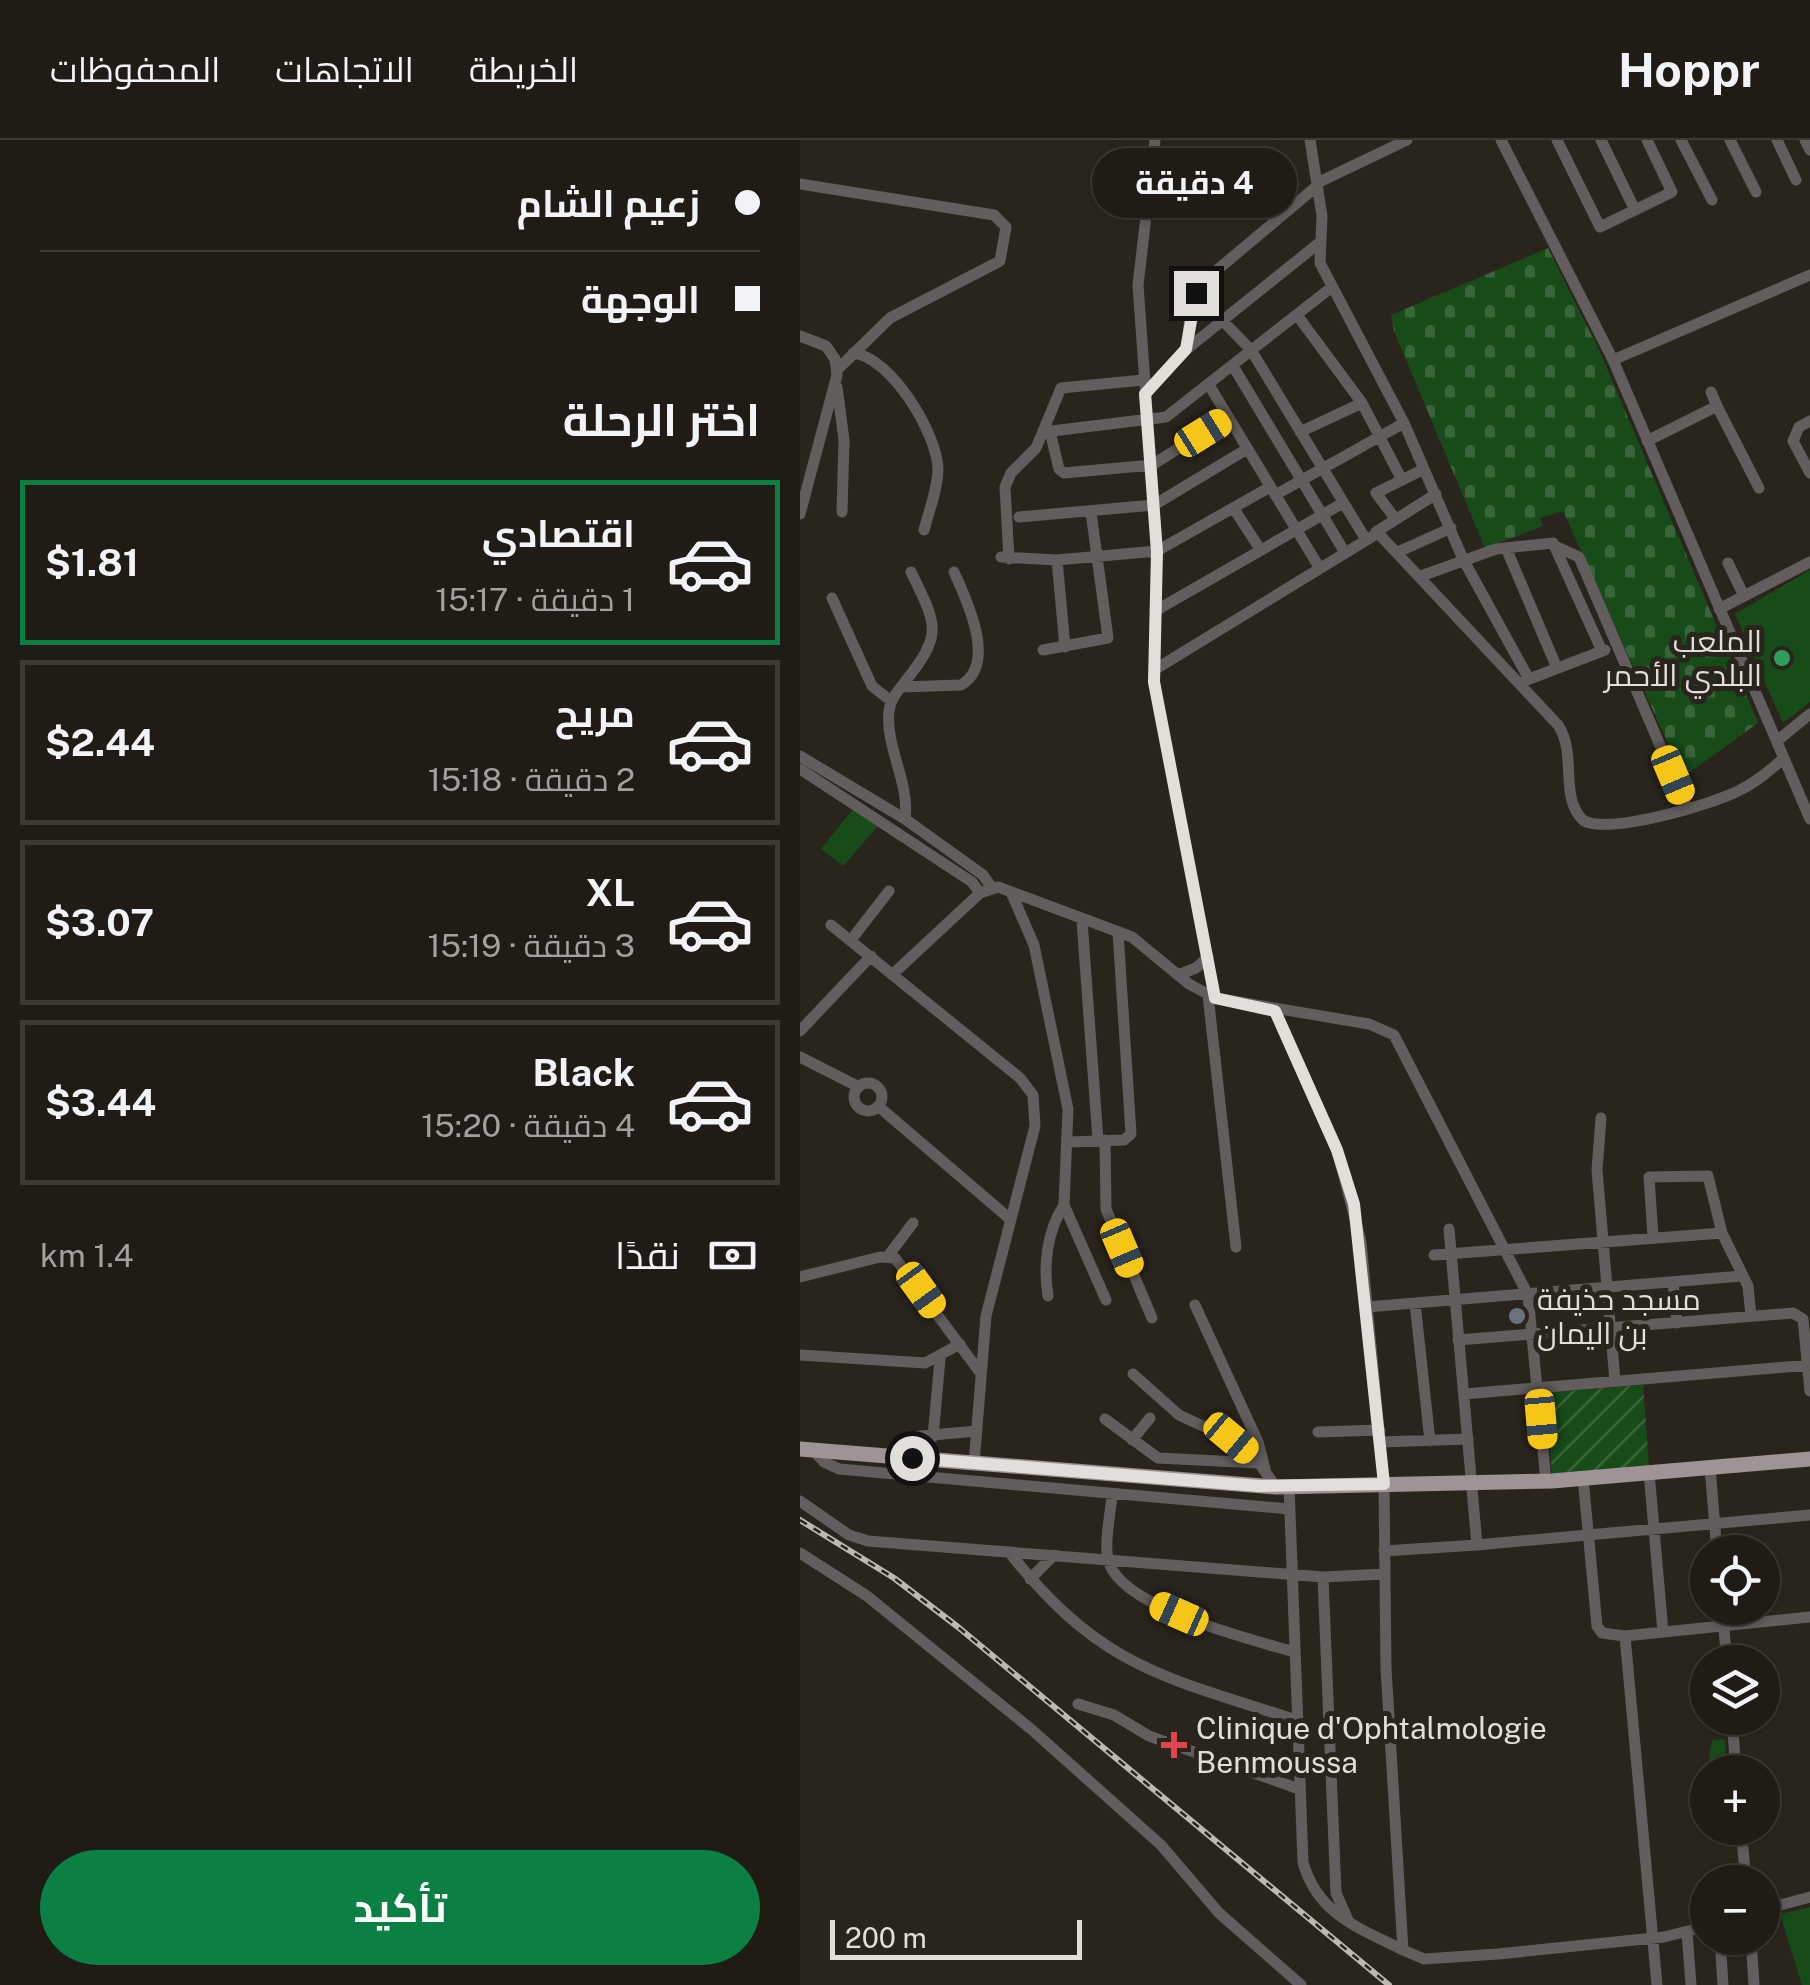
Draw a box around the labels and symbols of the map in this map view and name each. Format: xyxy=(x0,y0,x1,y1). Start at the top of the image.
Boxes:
callout: 4 دقيقة xyxy=(1094,148,1298,218)
route end xyxy=(1174,271,1219,316)
car xyxy=(1170,404,1236,462)
place label: الملعب البلدي الأحمر xyxy=(1602,623,1762,699)
marker: الملعب البلدي الأحمر xyxy=(1771,647,1793,669)
car xyxy=(1647,742,1699,808)
car xyxy=(1096,1215,1148,1281)
car xyxy=(891,1257,951,1323)
place label: مسجد حذيفة بن اليمان xyxy=(1537,1281,1701,1352)
marker: مسجد حذيفة بن اليمان xyxy=(1506,1305,1528,1327)
car xyxy=(1523,1388,1559,1450)
car xyxy=(1198,1407,1264,1469)
route start xyxy=(890,1436,935,1481)
car xyxy=(1145,1588,1213,1640)
place label: Clinique d'Ophtalmologie Benmoussa xyxy=(1196,1710,1547,1780)
marker: Clinique d'Ophtalmologie Benmoussa xyxy=(1161,1732,1187,1758)
scale bar xyxy=(830,1915,1082,1960)

